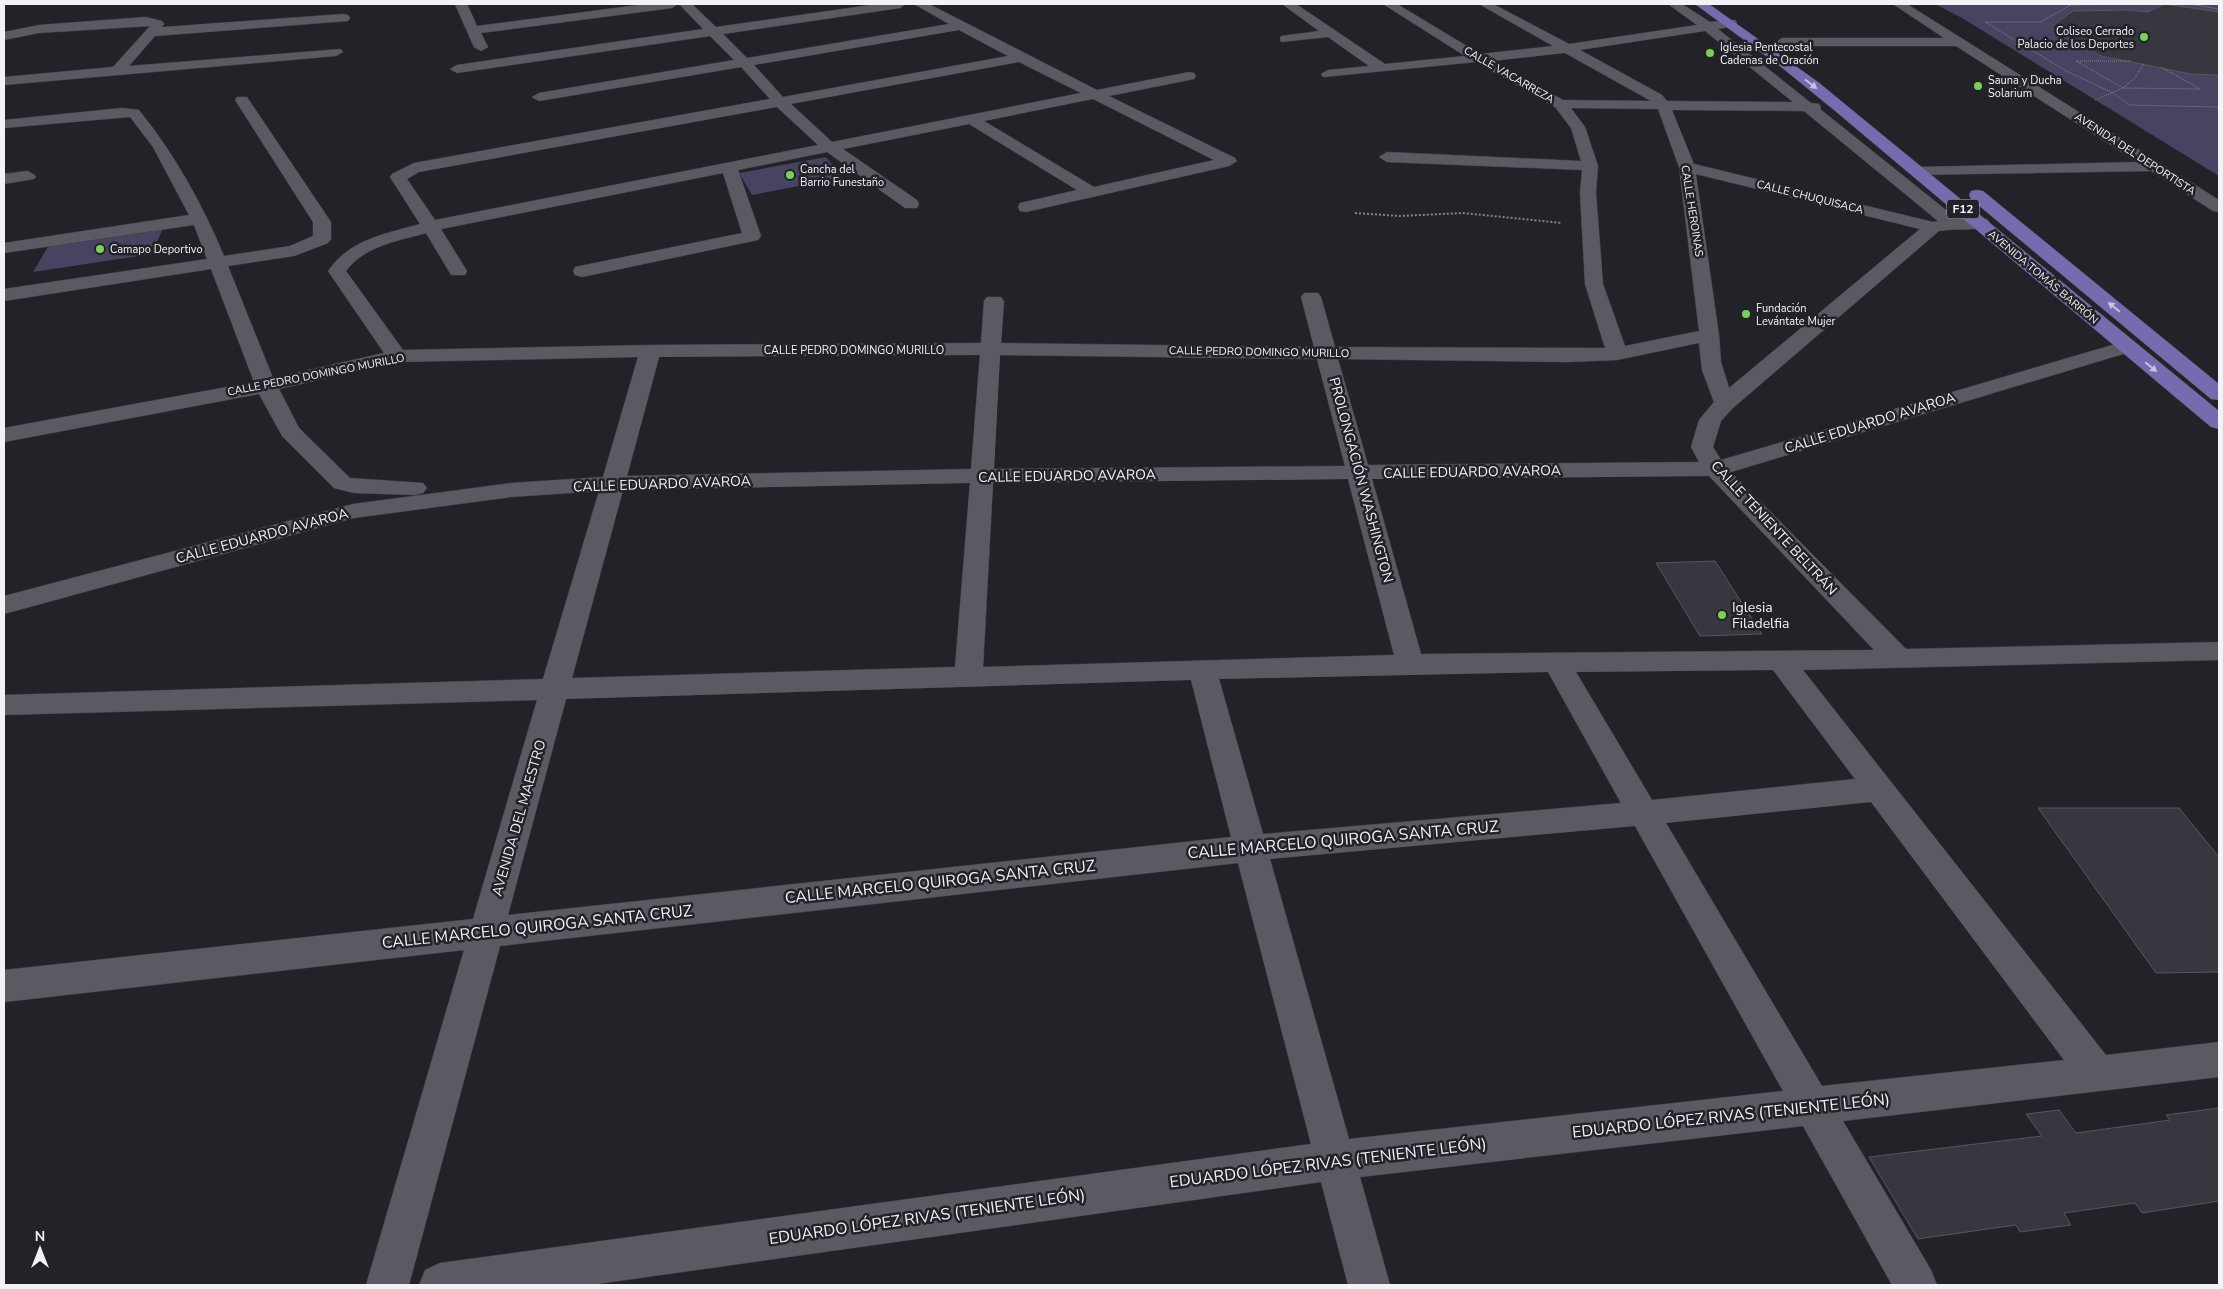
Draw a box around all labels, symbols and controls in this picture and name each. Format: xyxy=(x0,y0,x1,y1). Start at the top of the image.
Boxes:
place label: Coliseo Cerrado Palacio de los Deportes xyxy=(2018,24,2134,52)
marker: Coliseo Cerrado Palacio de los Deportes xyxy=(2138,31,2150,43)
place label: Iglesia Pentecostal Cadenas de Oración xyxy=(1720,40,1819,68)
street label: CALLE VACARREZA xyxy=(1461,43,1557,107)
marker: Iglesia Pentecostal Cadenas de Oración xyxy=(1704,47,1716,59)
place label: Sauna y Ducha Solarium xyxy=(1988,73,2062,101)
one-way arrow xyxy=(1804,79,1818,89)
marker: Sauna y Ducha Solarium xyxy=(1972,80,1984,92)
street label: AVENIDA DEL DEPORTISTA xyxy=(2072,109,2198,199)
place label: Cancha del Barrio Funestaño xyxy=(800,162,884,190)
street label: CALLE HEROINAS xyxy=(1677,164,1707,258)
marker: Cancha del Barrio Funestaño xyxy=(784,169,796,181)
street label: CALLE CHUQUISACA xyxy=(1755,177,1865,217)
road number: F12 xyxy=(1947,200,1979,218)
street label: AVENIDA TOMÁS BARRÓN xyxy=(1985,226,2102,328)
place label: Camapo Deportivo xyxy=(110,242,203,257)
marker: Camapo Deportivo xyxy=(94,243,106,255)
place label: Fundación Levántate Mujer xyxy=(1756,301,1836,329)
one-way arrow xyxy=(2108,302,2121,313)
marker: Fundación Levántate Mujer xyxy=(1740,308,1752,320)
street label: CALLE PEDRO DOMINGO MURILLO xyxy=(764,343,944,358)
street label: CALLE PEDRO DOMINGO MURILLO xyxy=(1169,343,1349,361)
street label: CALLE PEDRO DOMINGO MURILLO xyxy=(226,350,406,400)
one-way arrow xyxy=(2144,362,2157,373)
street label: PROLONGACIÓN WASHINGTON xyxy=(1324,375,1398,585)
street label: CALLE EDUARDO AVAROA xyxy=(1782,388,1958,458)
street label: CALLE TENIENTE BELTRÁN xyxy=(1707,457,1841,599)
street label: CALLE EDUARDO AVAROA xyxy=(1383,461,1561,483)
street label: CALLE EDUARDO AVAROA xyxy=(978,465,1156,487)
street label: CALLE EDUARDO AVAROA xyxy=(573,471,751,497)
street label: CALLE EDUARDO AVAROA xyxy=(174,504,350,568)
place label: Iglesia Filadelfia xyxy=(1732,598,1789,633)
marker: Iglesia Filadelfia xyxy=(1716,609,1728,621)
street label: AVENIDA DEL MAESTRO xyxy=(488,738,550,898)
street label: CALLE MARCELO QUIROGA SANTA CRUZ xyxy=(1187,815,1500,865)
street label: CALLE MARCELO QUIROGA SANTA CRUZ xyxy=(784,855,1097,909)
street label: CALLE MARCELO QUIROGA SANTA CRUZ xyxy=(381,900,694,954)
street label: EDUARDO LÓPEZ RIVAS (TENIENTE LEÓN) xyxy=(1571,1088,1891,1144)
street label: EDUARDO LÓPEZ RIVAS (TENIENTE LEÓN) xyxy=(1168,1133,1488,1193)
street label: EDUARDO LÓPEZ RIVAS (TENIENTE LEÓN) xyxy=(767,1184,1087,1250)
north arrow xyxy=(15,1224,65,1274)
text: N xyxy=(35,1227,45,1246)

